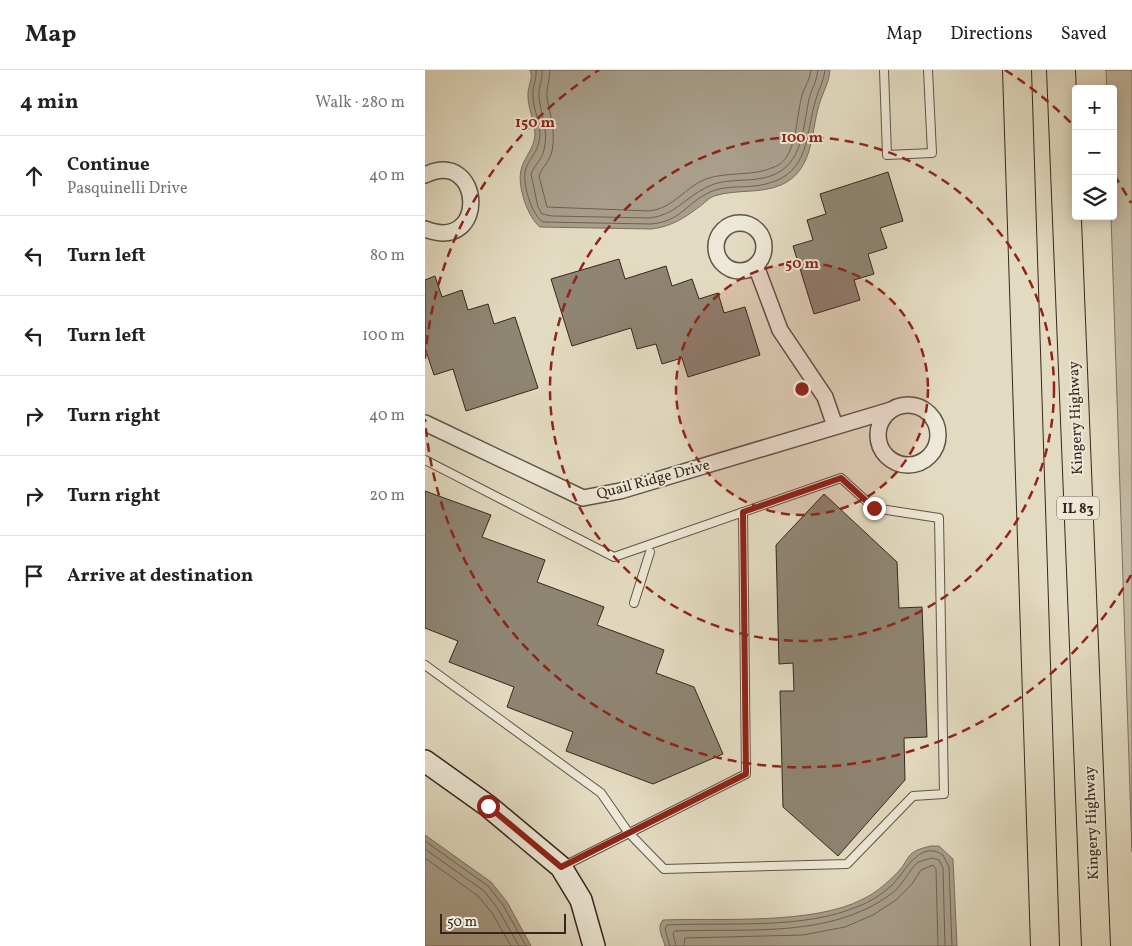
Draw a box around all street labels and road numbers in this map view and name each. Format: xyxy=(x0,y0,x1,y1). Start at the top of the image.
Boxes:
street label: Kingery Highway xyxy=(1064,361,1089,475)
street label: Quail Ridge Drive xyxy=(594,455,712,506)
road number: IL 83 xyxy=(1057,496,1099,519)
street label: Kingery Highway xyxy=(1080,766,1105,880)

